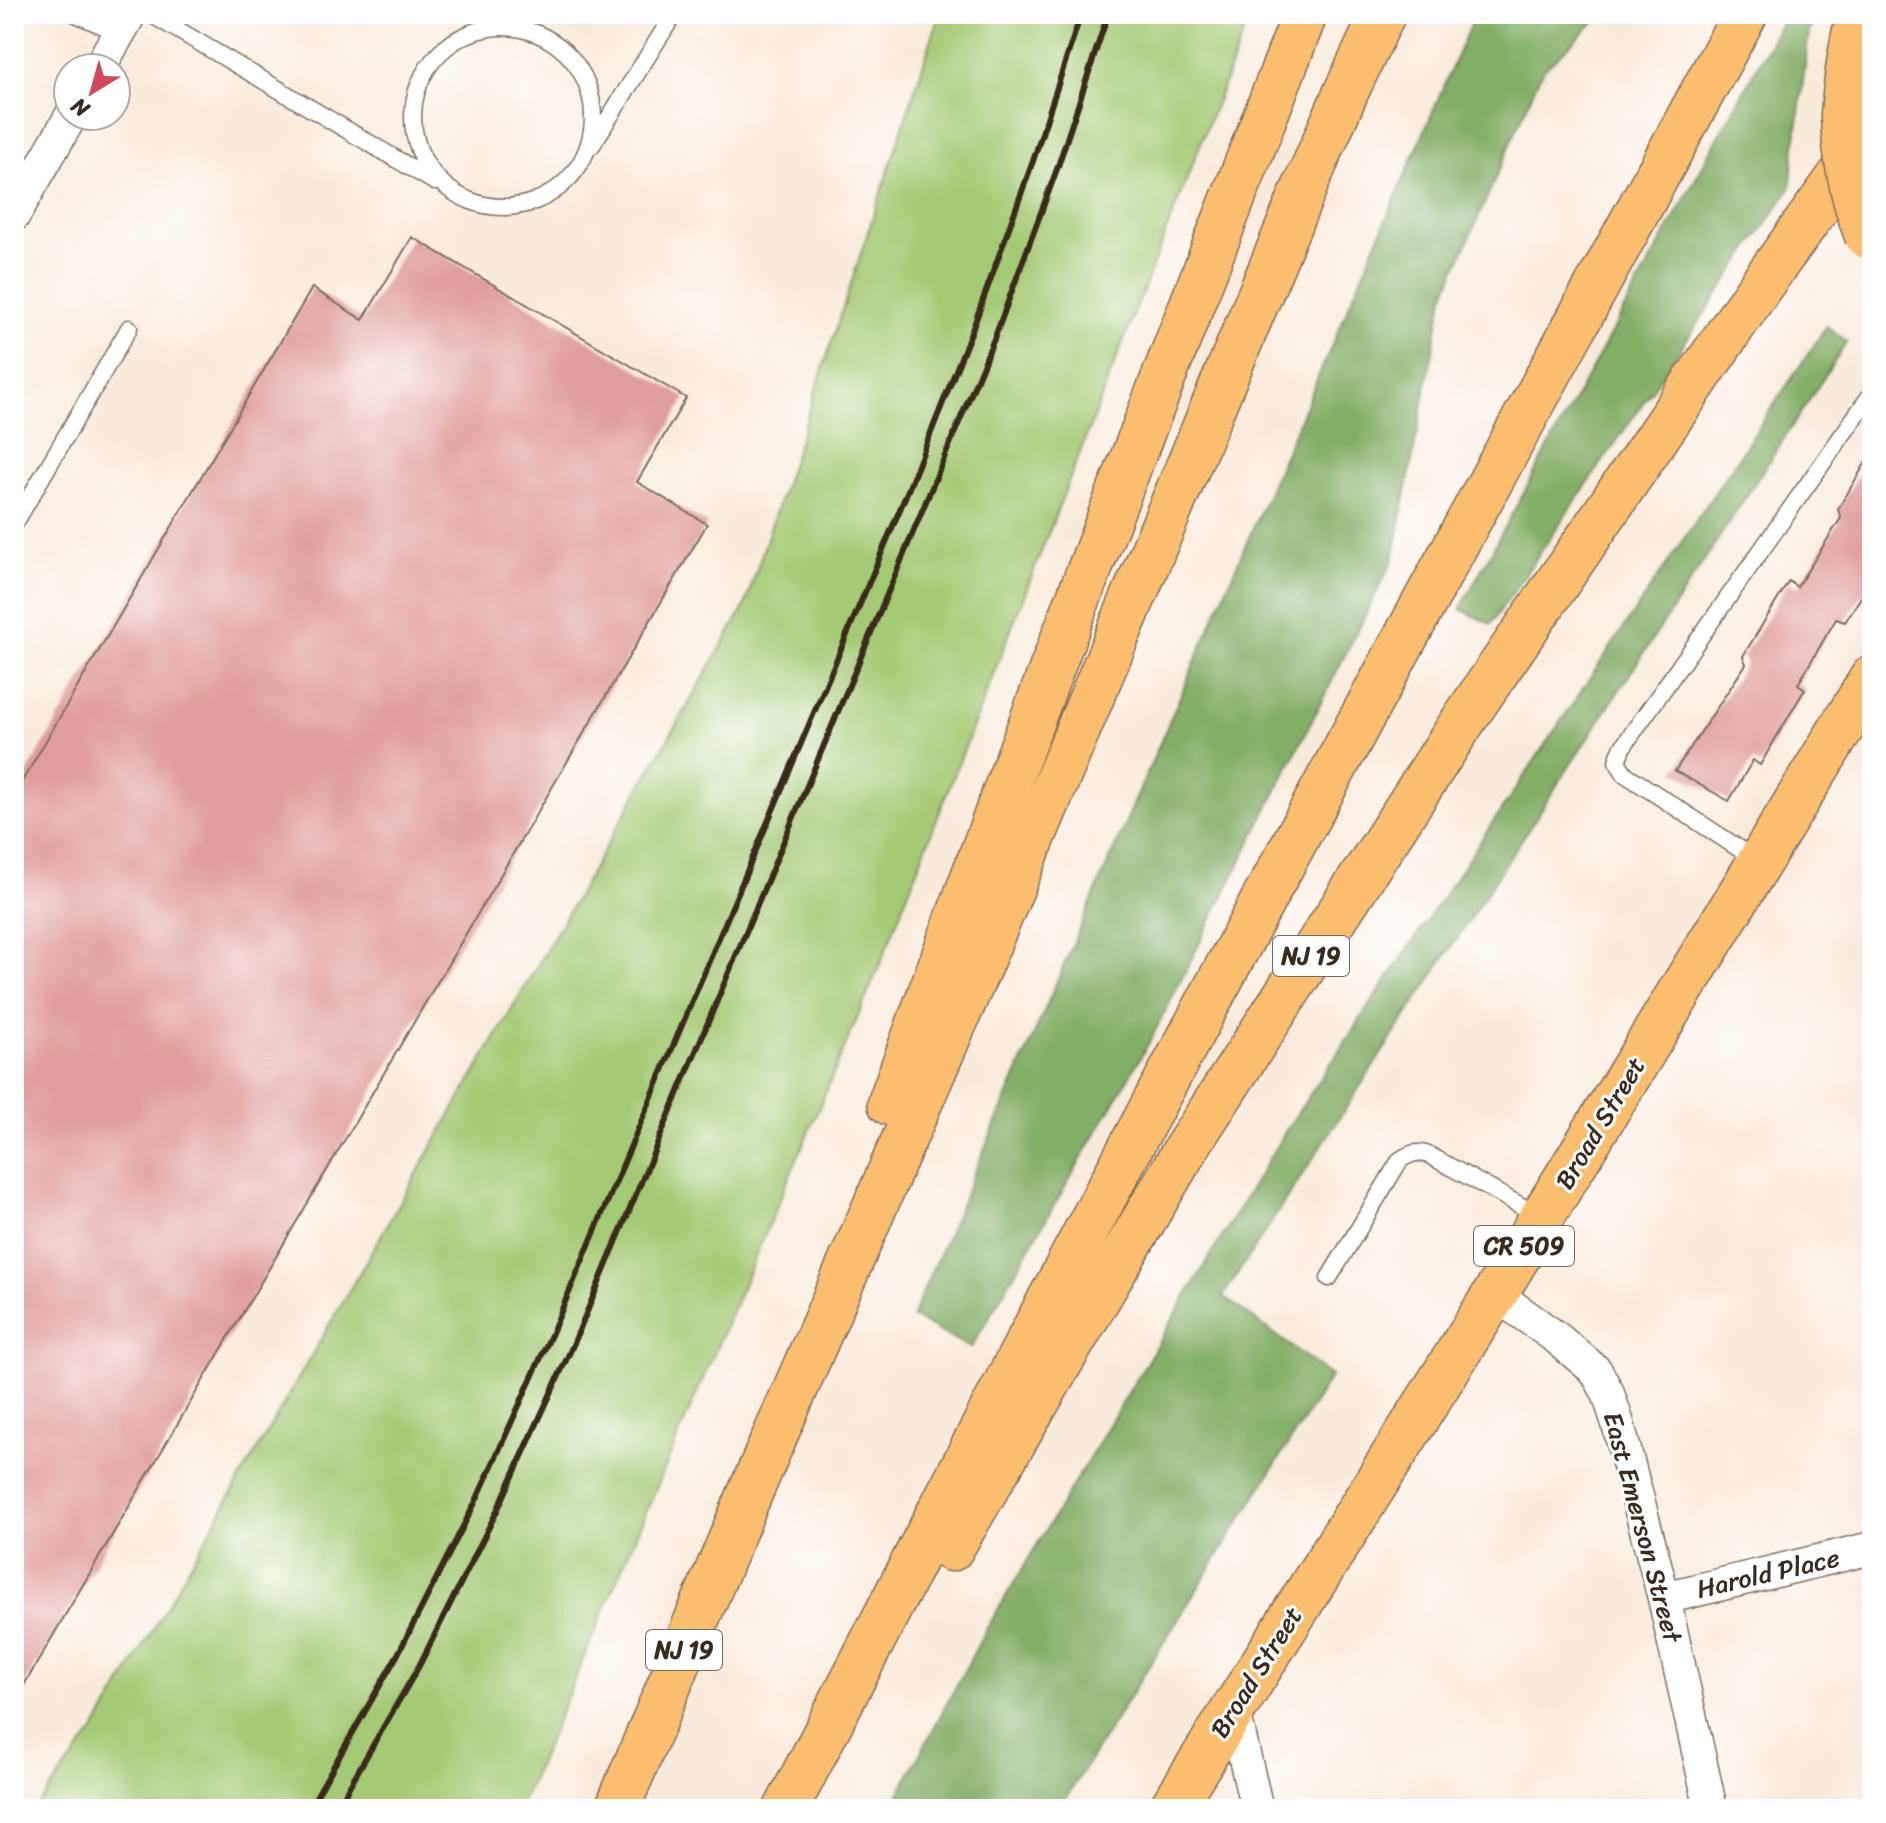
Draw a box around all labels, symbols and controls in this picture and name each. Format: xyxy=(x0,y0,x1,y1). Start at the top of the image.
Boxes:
north arrow xyxy=(52,52,132,132)
text: N xyxy=(62,87,99,128)
road number: NJ 19 xyxy=(1273,936,1349,976)
street label: Broad Street xyxy=(1542,1048,1658,1198)
road number: CR 509 xyxy=(1474,1226,1574,1266)
street label: East Emerson Street xyxy=(1590,1406,1696,1649)
street label: Harold Place xyxy=(1692,1534,1844,1612)
street label: Broad Street xyxy=(1197,1597,1315,1747)
road number: NJ 19 xyxy=(646,1630,722,1670)

